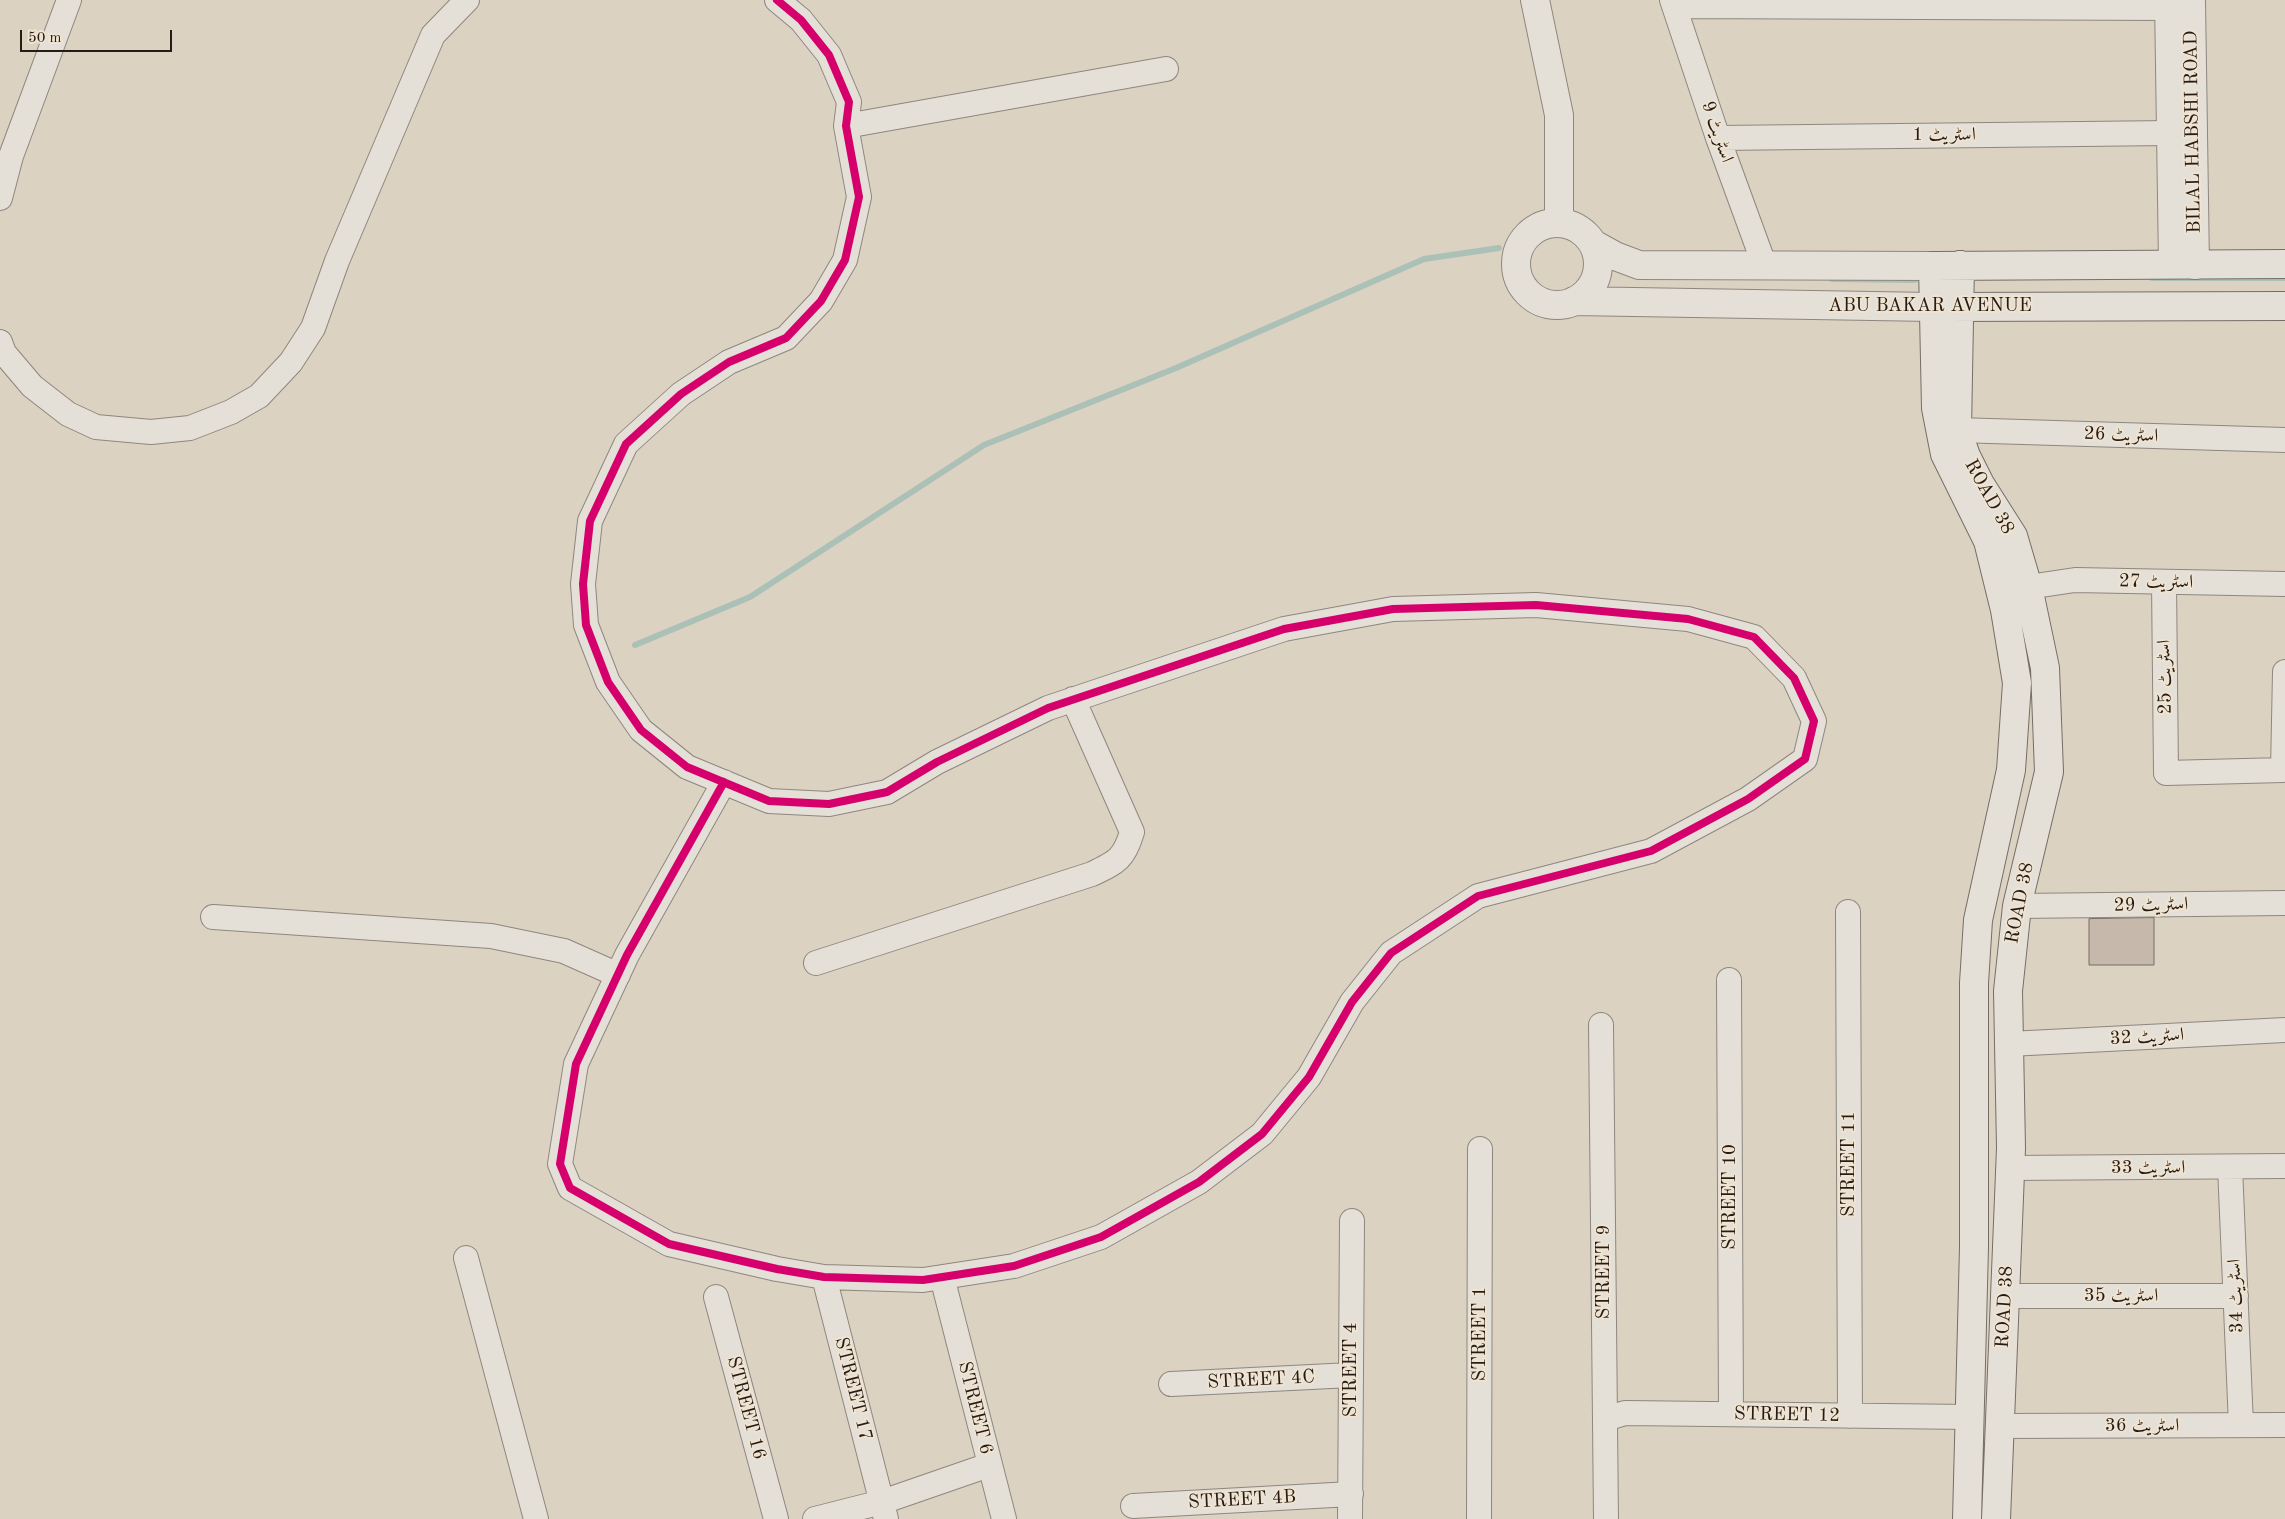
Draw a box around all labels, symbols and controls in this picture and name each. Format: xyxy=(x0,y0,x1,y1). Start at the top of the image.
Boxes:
scale bar xyxy=(22,20,175,52)
street label: BILAL HABSHI ROAD xyxy=(2180,30,2206,234)
text: 50 m xyxy=(28,31,62,46)
street label: اسٹریٹ 9 xyxy=(1696,98,1738,166)
street label: اسٹریٹ 1 xyxy=(1912,124,1976,146)
street label: ABU BAKAR AVENUE xyxy=(1828,295,2032,317)
street label: اسٹریٹ 26 xyxy=(2083,422,2159,448)
street label: ROAD 38 xyxy=(1959,455,2019,539)
street label: اسٹریٹ 27 xyxy=(2119,570,2193,594)
street label: اسٹریٹ 25 xyxy=(2153,640,2177,714)
street label: ROAD 38 xyxy=(2001,860,2039,946)
street label: اسٹریٹ 29 xyxy=(2114,893,2188,917)
street label: اسٹریٹ 32 xyxy=(2109,1024,2185,1050)
street label: STREET 11 xyxy=(1838,1111,1860,1217)
street label: STREET 10 xyxy=(1719,1144,1741,1250)
street label: اسٹریٹ 33 xyxy=(2111,1157,2185,1179)
street label: STREET 9 xyxy=(1593,1224,1615,1320)
street label: اسٹریٹ 34 xyxy=(2223,1258,2249,1334)
street label: ROAD 38 xyxy=(1991,1265,2019,1349)
street label: اسٹریٹ 35 xyxy=(2084,1285,2158,1307)
street label: STREET 1 xyxy=(1469,1286,1491,1382)
street label: STREET 4 xyxy=(1340,1322,1362,1418)
street label: STREET 17 xyxy=(829,1335,877,1443)
street label: STREET 16 xyxy=(721,1354,771,1462)
street label: STREET 6 xyxy=(952,1359,998,1457)
street label: STREET 4C xyxy=(1207,1366,1315,1394)
street label: STREET 12 xyxy=(1734,1403,1840,1427)
street label: اسٹریٹ 36 xyxy=(2105,1415,2179,1437)
street label: STREET 4B xyxy=(1187,1486,1297,1514)

